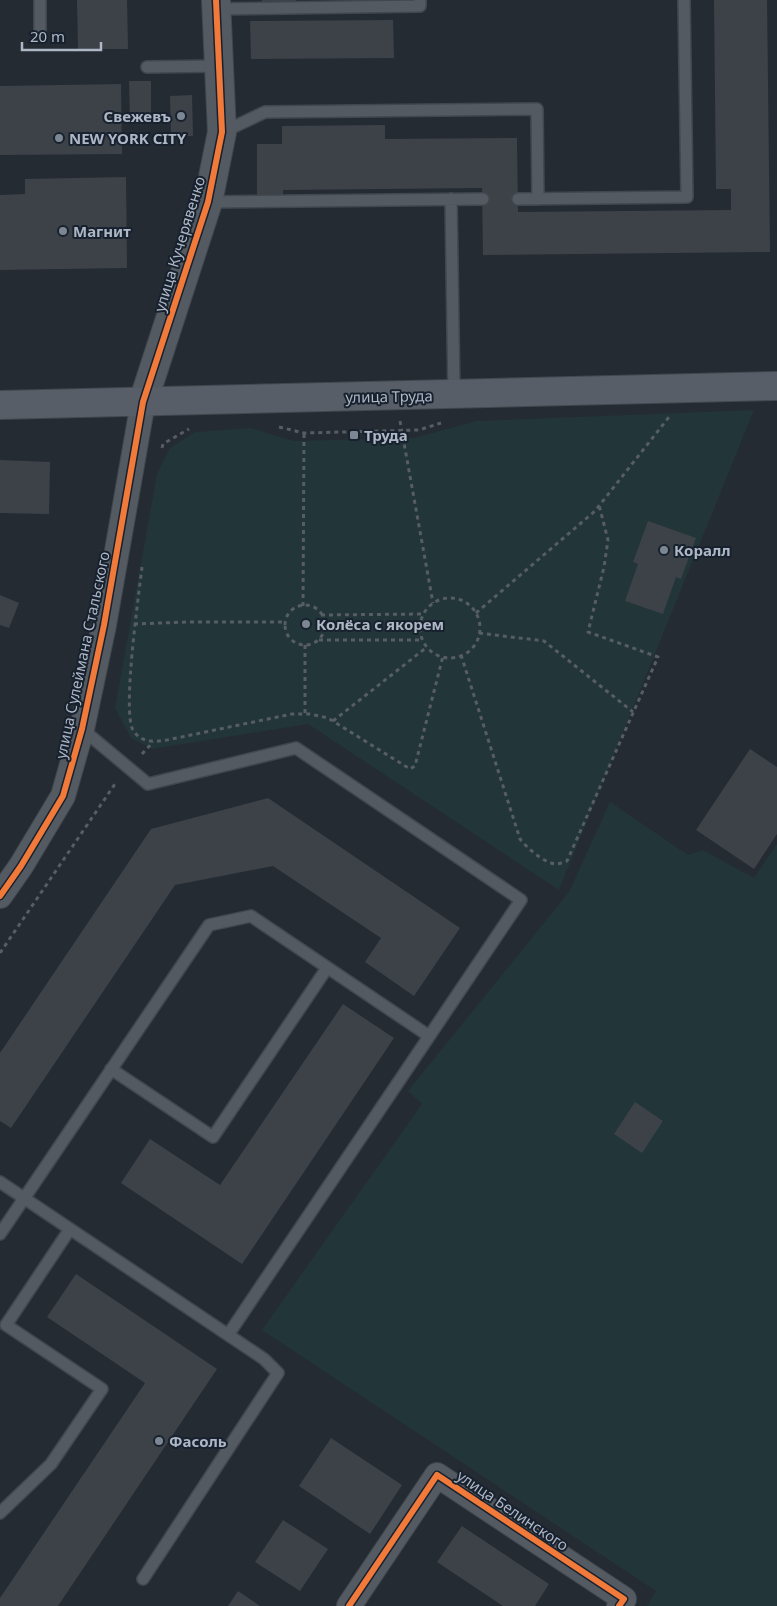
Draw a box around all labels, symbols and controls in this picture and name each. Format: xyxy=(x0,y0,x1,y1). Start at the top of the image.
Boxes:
scale bar xyxy=(22,20,101,52)
text: 20 m xyxy=(30,26,65,46)
place label: Свежевъ xyxy=(104,106,171,126)
marker: Свежевъ xyxy=(175,110,187,122)
place label: NEW YORK CITY xyxy=(69,128,187,148)
marker: NEW YORK CITY xyxy=(53,132,65,144)
street label: улица Кучерявенко xyxy=(149,174,209,314)
place label: Магнит xyxy=(73,221,131,241)
marker: Магнит xyxy=(57,225,69,237)
street label: улица Труда xyxy=(345,385,433,407)
place label: Труда xyxy=(364,425,408,445)
marker: Труда xyxy=(348,429,360,441)
place label: Коралл xyxy=(674,540,731,560)
marker: Коралл xyxy=(658,544,670,556)
street label: улица Сулеймана Стальского xyxy=(50,549,114,761)
place label: Колёса с якорем xyxy=(316,614,444,634)
marker: Колёса с якорем xyxy=(300,618,312,630)
place label: Фасоль xyxy=(169,1431,227,1451)
marker: Фасоль xyxy=(153,1435,165,1447)
street label: улица Белинского xyxy=(453,1465,573,1555)

